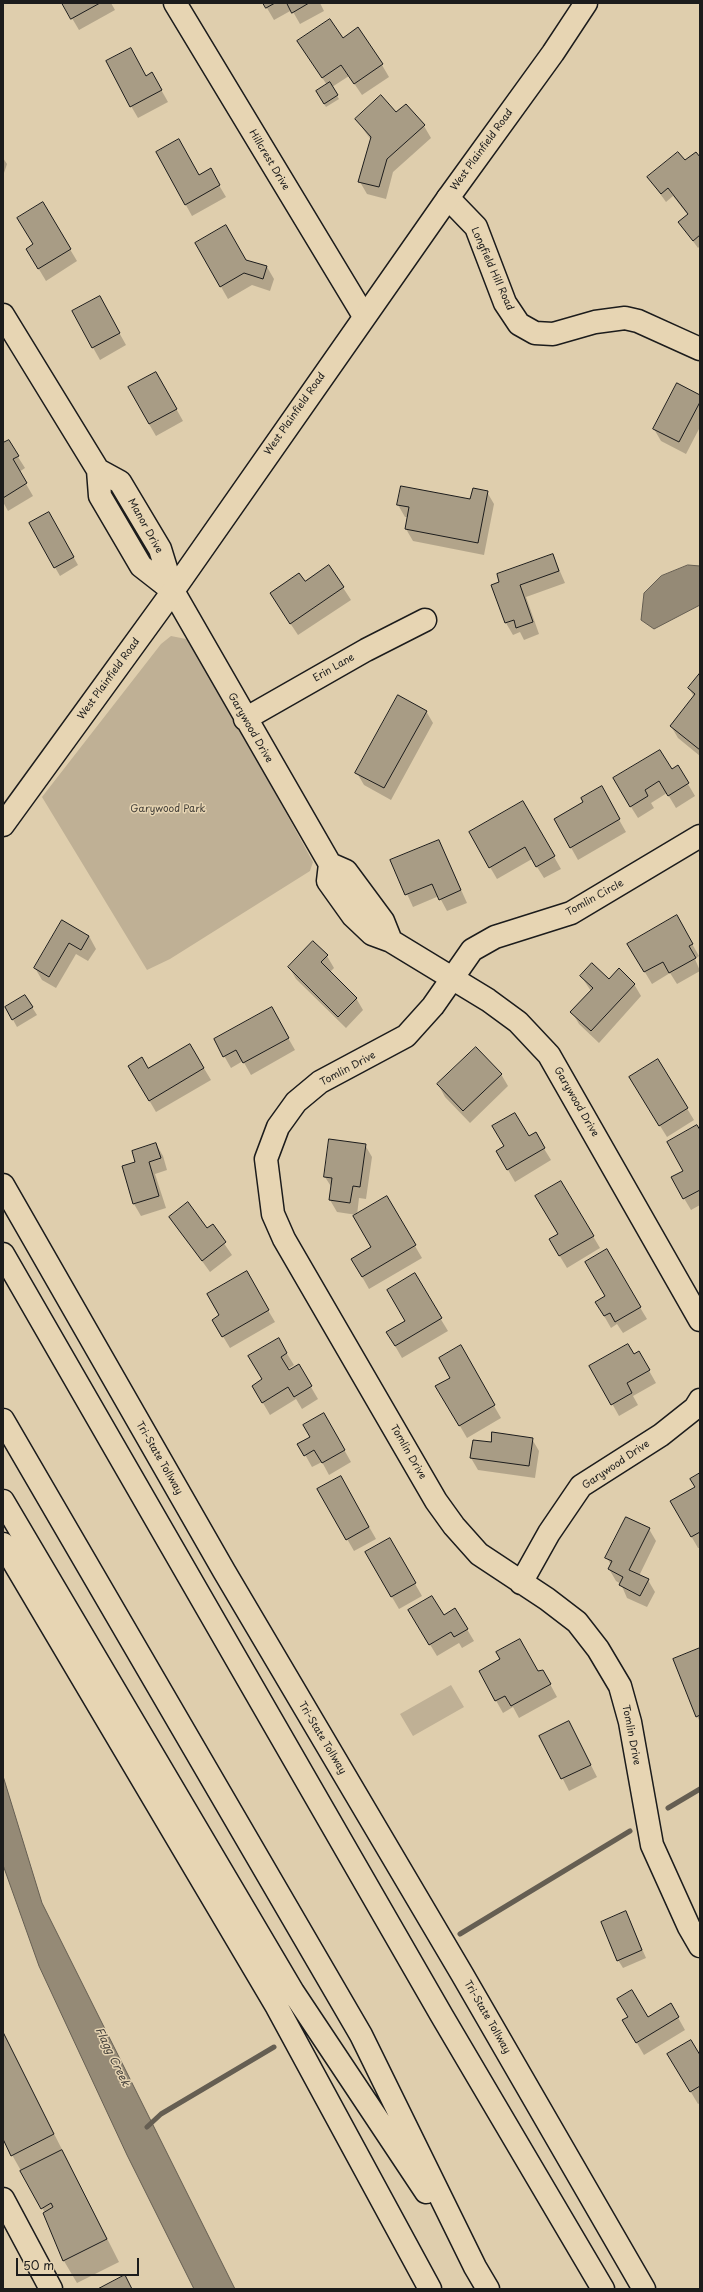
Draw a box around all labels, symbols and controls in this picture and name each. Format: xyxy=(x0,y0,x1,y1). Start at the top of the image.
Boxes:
street label: West Plainfield Road xyxy=(448,107,516,193)
street label: Hillcrest Drive xyxy=(246,127,292,193)
street label: Longfield Hill Road xyxy=(468,225,516,313)
street label: West Plainfield Road xyxy=(262,370,328,458)
street label: Manor Drive xyxy=(125,496,165,556)
street label: West Plainfield Road xyxy=(75,636,143,722)
street label: Erin Lane xyxy=(311,651,357,685)
street label: Garywood Drive xyxy=(225,691,275,765)
park label: Garywood Park xyxy=(130,803,206,815)
street label: Tomlin Circle xyxy=(564,877,626,919)
street label: Tomlin Drive xyxy=(318,1049,378,1089)
street label: Garywood Drive xyxy=(551,1065,601,1139)
street label: Tri-State Tollway xyxy=(133,1419,185,1497)
street label: Tomlin Drive xyxy=(388,1423,428,1481)
street label: Garywood Drive xyxy=(580,1438,652,1492)
street label: Tri-State Tollway xyxy=(296,1700,348,1776)
street label: Tomlin Drive xyxy=(619,1704,643,1766)
street label: Tri-State Tollway xyxy=(461,1978,513,2056)
water label: Flagg Creek xyxy=(92,2025,132,2089)
scale bar xyxy=(18,2250,141,2276)
text: 50 m xyxy=(23,2256,54,2274)

